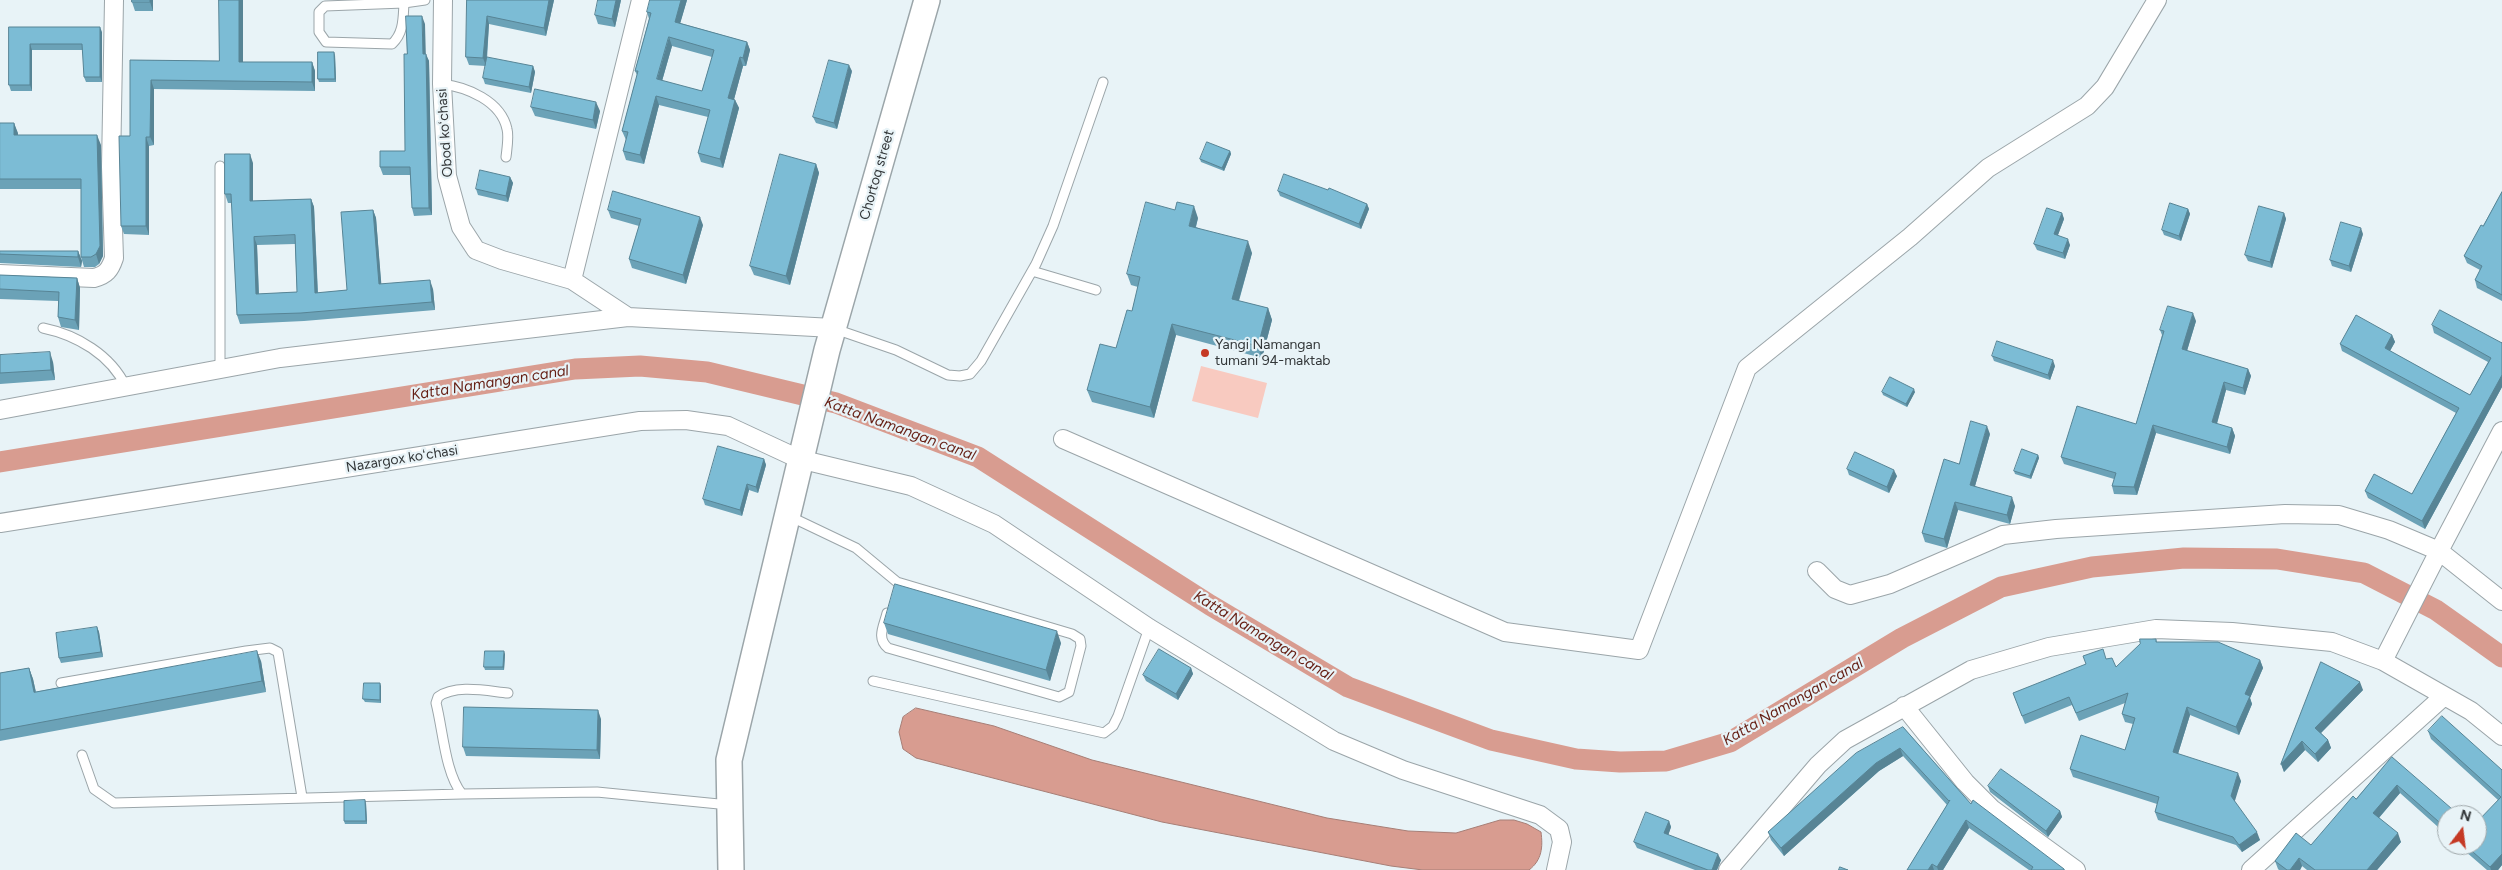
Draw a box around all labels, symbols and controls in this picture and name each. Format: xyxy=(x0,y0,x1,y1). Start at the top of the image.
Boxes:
street label: Obod koʻchasi xyxy=(434,88,456,178)
street label: Chortoq street xyxy=(856,128,898,222)
place label: Yangi Namangan tumani 94-maktab xyxy=(1215,337,1331,370)
marker: Yangi Namangan tumani 94-maktab xyxy=(1199,347,1211,359)
water label: Katta Namangan canal xyxy=(410,362,570,404)
water label: Katta Namangan canal xyxy=(822,393,978,465)
street label: Nazargox koʻchasi xyxy=(345,442,459,476)
water label: Katta Namangan canal xyxy=(1190,587,1336,685)
water label: Katta Namangan canal xyxy=(1719,654,1867,750)
north arrow xyxy=(2437,805,2487,855)
text: N xyxy=(2458,806,2473,826)

